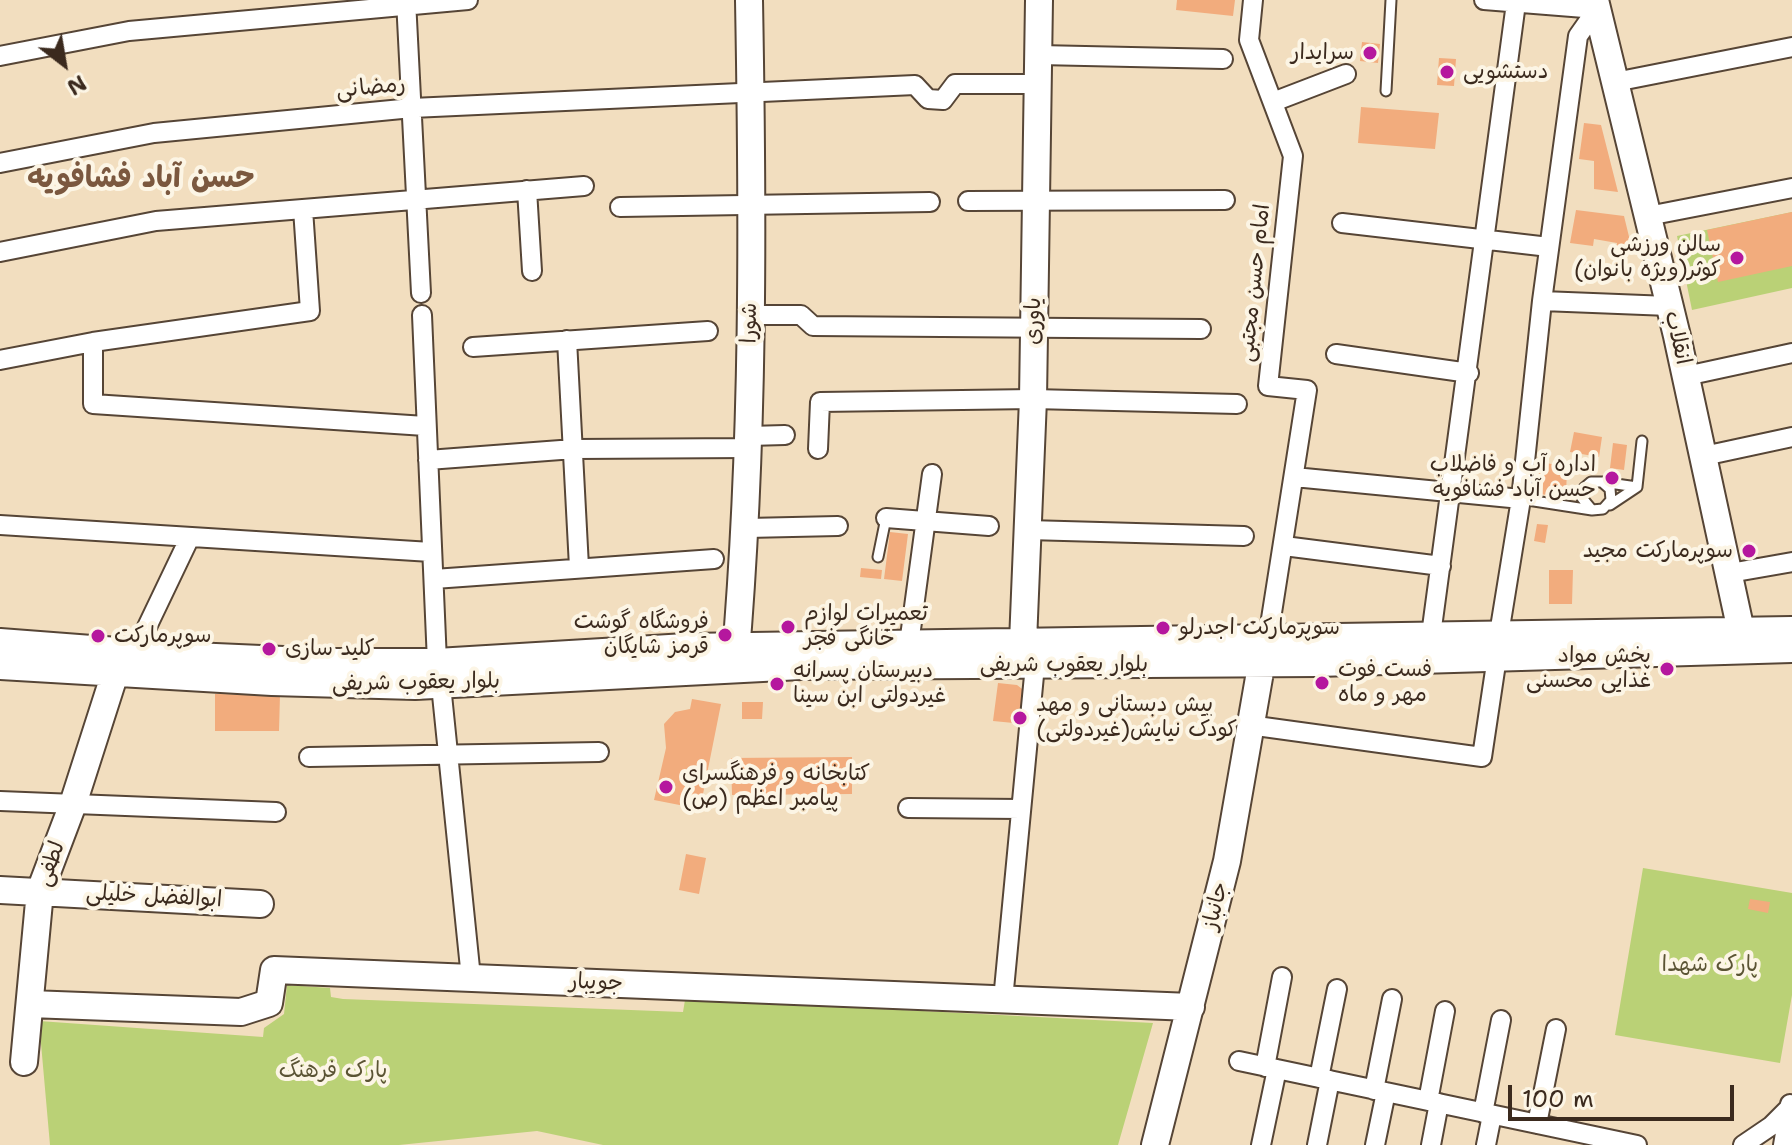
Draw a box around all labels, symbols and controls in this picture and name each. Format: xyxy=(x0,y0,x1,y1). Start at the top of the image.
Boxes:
north arrow xyxy=(24,24,104,104)
place label: سرایدار xyxy=(1291,40,1354,66)
marker: سرایدار xyxy=(1361,44,1379,62)
place label: دستشویی xyxy=(1463,59,1548,85)
marker: دستشویی xyxy=(1438,63,1456,81)
text: N xyxy=(62,68,92,102)
street label: رمضانی xyxy=(335,72,407,104)
district label: حسن آباد فشافویه xyxy=(27,161,255,197)
street label: امام حسن مجتبی xyxy=(1234,203,1276,363)
place label: سالن ورزشی کوثر(ویژه بانوان) xyxy=(1574,232,1721,284)
marker: سالن ورزشی کوثر(ویژه بانوان) xyxy=(1728,249,1746,267)
street label: یاوری xyxy=(1020,297,1048,345)
street label: شورا xyxy=(736,302,764,344)
street label: انقلاب xyxy=(1658,309,1696,367)
place label: اداره آب و فاضلاب حسن آباد فشافویه xyxy=(1430,452,1596,504)
marker: اداره آب و فاضلاب حسن آباد فشافویه xyxy=(1603,469,1621,487)
place label: سوپرمارکت مجید xyxy=(1583,538,1733,564)
marker: سوپرمارکت مجید xyxy=(1740,542,1758,560)
place label: تعمیرات لوازم خانگی فجر xyxy=(804,601,928,652)
place label: فروشگاه گوشت قرمز شایگان xyxy=(574,609,709,660)
place label: سوپرمارکت اجدرلو xyxy=(1179,615,1340,641)
marker: تعمیرات لوازم خانگی فجر xyxy=(779,618,797,636)
marker: سوپرمارکت اجدرلو xyxy=(1154,619,1172,637)
place label: سوپرمارکت xyxy=(114,623,212,649)
marker: فروشگاه گوشت قرمز شایگان xyxy=(716,626,734,644)
marker: سوپرمارکت xyxy=(89,627,107,645)
place label: کلید سازی xyxy=(285,636,375,662)
marker: کلید سازی xyxy=(260,640,278,658)
place label: پخش مواد غذایی محسنی xyxy=(1526,643,1651,694)
street label: بلوار یعقوب شریفی xyxy=(980,652,1148,678)
place label: فست فوت مهر و ماه xyxy=(1338,657,1432,708)
place label: دبیرستان پسرانه غیردولتی ابن سینا xyxy=(793,658,946,710)
marker: پخش مواد غذایی محسنی xyxy=(1658,660,1676,678)
street label: بلوار یعقوب شریفی xyxy=(332,668,500,698)
marker: فست فوت مهر و ماه xyxy=(1313,674,1331,692)
marker: دبیرستان پسرانه غیردولتی ابن سینا xyxy=(768,675,786,693)
place label: پیش دبستانی و مهد کودک نیایش(غیردولتی) xyxy=(1036,692,1237,744)
marker: پیش دبستانی و مهد کودک نیایش(غیردولتی) xyxy=(1011,709,1029,727)
place label: کتابخانه و فرهنگسرای پیامبر اعظم (ص) xyxy=(682,761,870,812)
marker: کتابخانه و فرهنگسرای پیامبر اعظم (ص) xyxy=(657,778,675,796)
street label: لطفی xyxy=(31,838,71,890)
street label: جانباز xyxy=(1197,879,1235,933)
street label: ابوالفضل خلیلی xyxy=(85,880,223,914)
park label: پارک شهدا xyxy=(1662,952,1758,978)
street label: جویبار xyxy=(569,969,623,997)
park label: پارک فرهنگ xyxy=(279,1058,387,1084)
scale bar xyxy=(1512,1069,1738,1119)
text: 100 m xyxy=(1522,1083,1594,1115)

